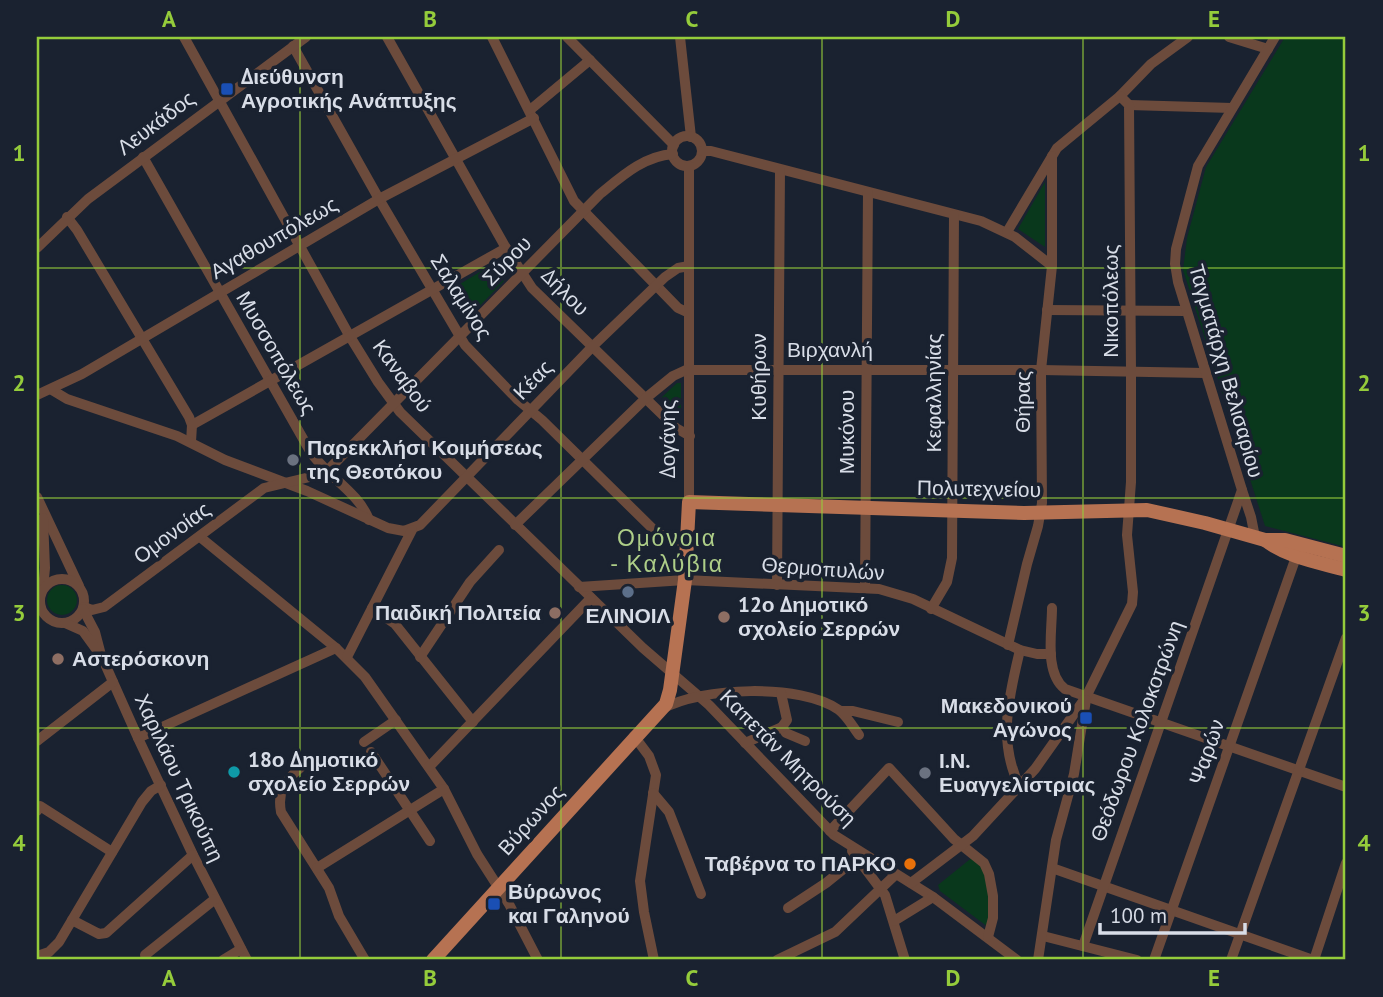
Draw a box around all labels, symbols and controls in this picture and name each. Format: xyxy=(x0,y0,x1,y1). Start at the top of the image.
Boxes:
text: A xyxy=(162,4,176,33)
text: B xyxy=(423,4,437,33)
text: C xyxy=(686,4,699,33)
text: D xyxy=(946,4,960,33)
text: E xyxy=(1208,4,1220,33)
place label: Διεύθυνση Αγροτικής Ανάπτυξης xyxy=(241,63,457,114)
marker: Διεύθυνση Αγροτικής Ανάπτυξης xyxy=(219,81,235,97)
street label: Λευκάδος xyxy=(111,85,200,161)
text: 1 xyxy=(12,138,26,167)
text: 1 xyxy=(1357,138,1371,167)
street label: Αγαθουπόλεως xyxy=(205,190,342,285)
street label: Σύρου xyxy=(476,230,537,291)
street label: Νικοπόλεως xyxy=(1097,244,1124,358)
street label: Σαλαμίνος xyxy=(425,249,498,345)
street label: Ταγματάρχη Βελισαρίου xyxy=(1183,261,1270,481)
street label: Δήλου xyxy=(536,262,595,321)
street label: Μυσσοπόλεως xyxy=(230,286,323,419)
street label: Κυθήρων xyxy=(745,333,772,421)
street label: Κεφαλληνίας xyxy=(920,333,947,453)
street label: Καναβού xyxy=(367,334,438,418)
street label: Βιρχανλή xyxy=(787,336,873,363)
street label: Κέας xyxy=(507,354,558,405)
text: 2 xyxy=(12,368,26,397)
text: 2 xyxy=(1357,368,1371,397)
street label: Θήρας xyxy=(1009,371,1036,433)
street label: Μυκόνου xyxy=(833,390,860,474)
street label: Δογάνης xyxy=(654,400,681,478)
place label: Παρεκκλήσι Κοιμήσεως της Θεοτόκου xyxy=(307,434,543,485)
marker: Παρεκκλήσι Κοιμήσεως της Θεοτόκου xyxy=(285,452,301,468)
street label: Πολυτεχνείου xyxy=(917,474,1041,503)
street label: Ομονοίας xyxy=(128,496,216,570)
district label: Ομόνοια - Καλύβια xyxy=(610,523,724,578)
street label: Θερμοπυλών xyxy=(761,551,886,586)
marker: ΕΛΙΝΟΙΛ xyxy=(620,584,636,600)
place label: 12ο Δημοτικό σχολείο Σερρών xyxy=(738,591,900,642)
text: 3 xyxy=(12,598,26,627)
text: 3 xyxy=(1357,598,1371,627)
place label: Παιδική Πολιτεία xyxy=(375,599,541,626)
place label: ΕΛΙΝΟΙΛ xyxy=(585,602,671,629)
marker: Παιδική Πολιτεία xyxy=(547,605,563,621)
marker: 12ο Δημοτικό σχολείο Σερρών xyxy=(716,609,732,625)
street label: Θεόδωρου Κολοκοτρώνη xyxy=(1084,616,1189,845)
place label: Αστερόσκονη xyxy=(72,645,209,672)
marker: Αστερόσκονη xyxy=(50,651,66,667)
street label: Καπετάν Μητρούση xyxy=(714,684,862,832)
street label: Χαριλάου Τρικούπη xyxy=(129,689,230,866)
place label: Μακεδονικού Αγώνος xyxy=(941,692,1072,743)
marker: Μακεδονικού Αγώνος xyxy=(1078,710,1094,726)
street label: Ψαρών xyxy=(1183,715,1230,788)
place label: 18ο Δημοτικό σχολείο Σερρών xyxy=(248,746,410,797)
place label: Ι.Ν. Ευαγγελίστριας xyxy=(939,747,1095,798)
marker: 18ο Δημοτικό σχολείο Σερρών xyxy=(226,764,242,780)
marker: Ι.Ν. Ευαγγελίστριας xyxy=(917,765,933,781)
street label: Βύρωνος xyxy=(492,779,569,861)
text: 4 xyxy=(12,828,26,857)
text: 4 xyxy=(1357,828,1371,857)
place label: Ταβέρνα το ΠΑΡΚΟ xyxy=(705,850,896,877)
marker: Ταβέρνα το ΠΑΡΚΟ xyxy=(902,856,918,872)
place label: Βύρωνος και Γαληνού xyxy=(508,878,630,929)
scale bar xyxy=(1100,892,1245,936)
marker: Βύρωνος και Γαληνού xyxy=(486,896,502,912)
text: 100 m xyxy=(1110,902,1167,929)
text: A xyxy=(162,963,176,992)
text: B xyxy=(423,963,437,992)
text: C xyxy=(686,963,699,992)
text: D xyxy=(946,963,960,992)
text: E xyxy=(1208,963,1220,992)

